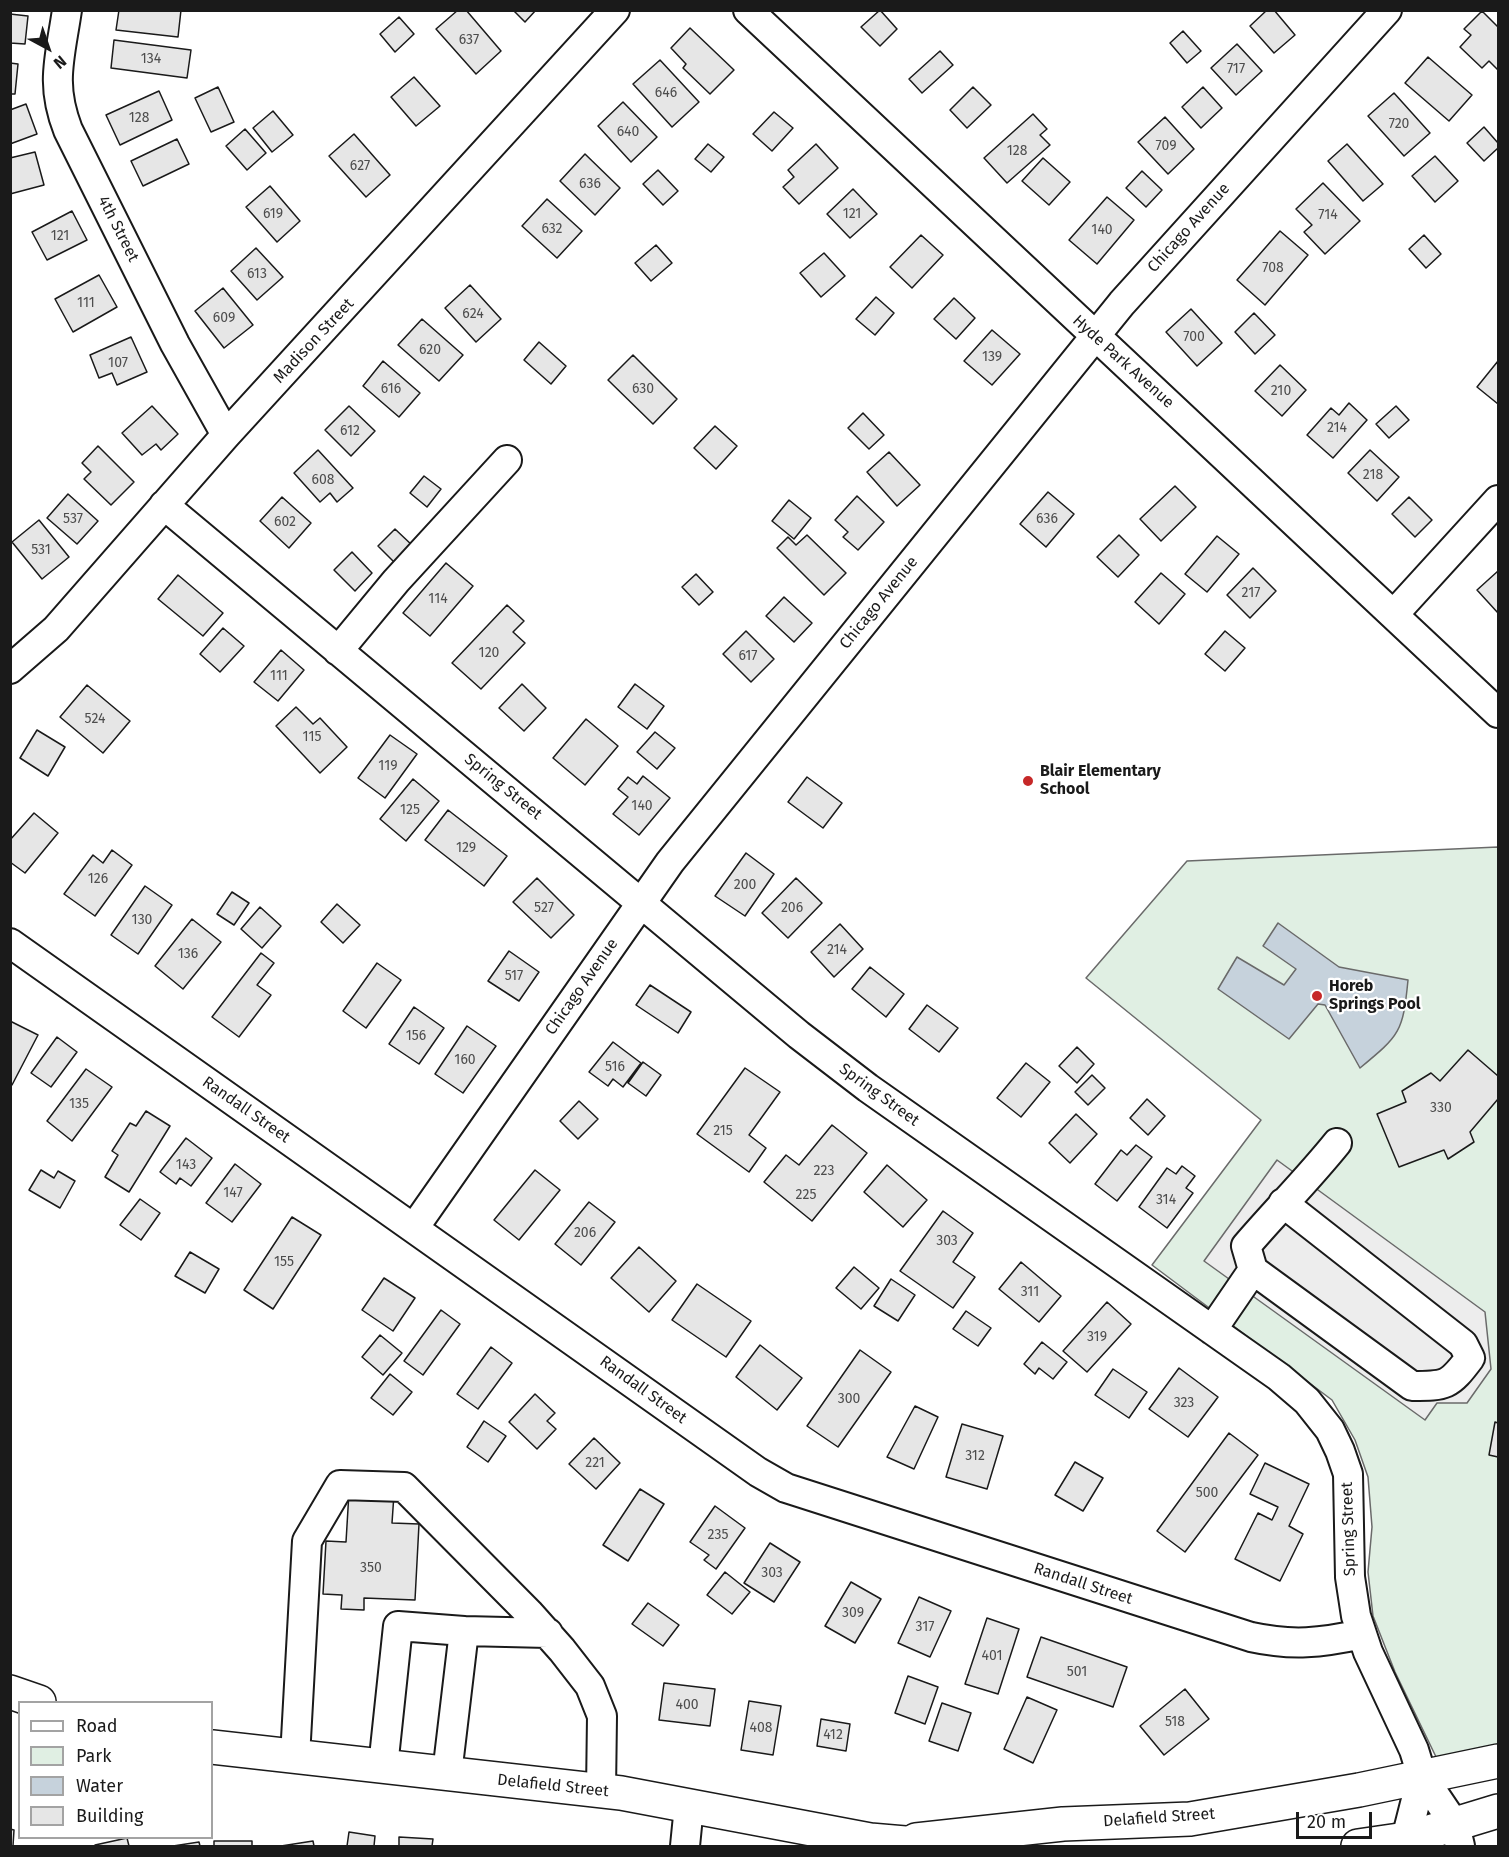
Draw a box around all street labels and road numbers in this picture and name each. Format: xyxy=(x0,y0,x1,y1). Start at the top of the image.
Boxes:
street label: Chicago Avenue xyxy=(1144,179,1234,277)
street label: 4th Street xyxy=(93,193,143,265)
street label: Madison Street xyxy=(270,295,358,387)
street label: Hyde Park Avenue xyxy=(1068,311,1178,413)
street label: Chicago Avenue xyxy=(836,553,922,653)
street label: Spring Street xyxy=(460,750,546,824)
street label: Chicago Avenue xyxy=(542,935,622,1039)
street label: Spring Street xyxy=(835,1060,923,1130)
street label: Randall Street xyxy=(198,1073,294,1147)
street label: Randall Street xyxy=(596,1352,690,1428)
street label: Spring Street xyxy=(1338,1482,1360,1576)
street label: Randall Street xyxy=(1031,1559,1135,1609)
street label: Delafield Street xyxy=(496,1771,610,1801)
street label: Delafield Street xyxy=(1102,1805,1216,1831)

